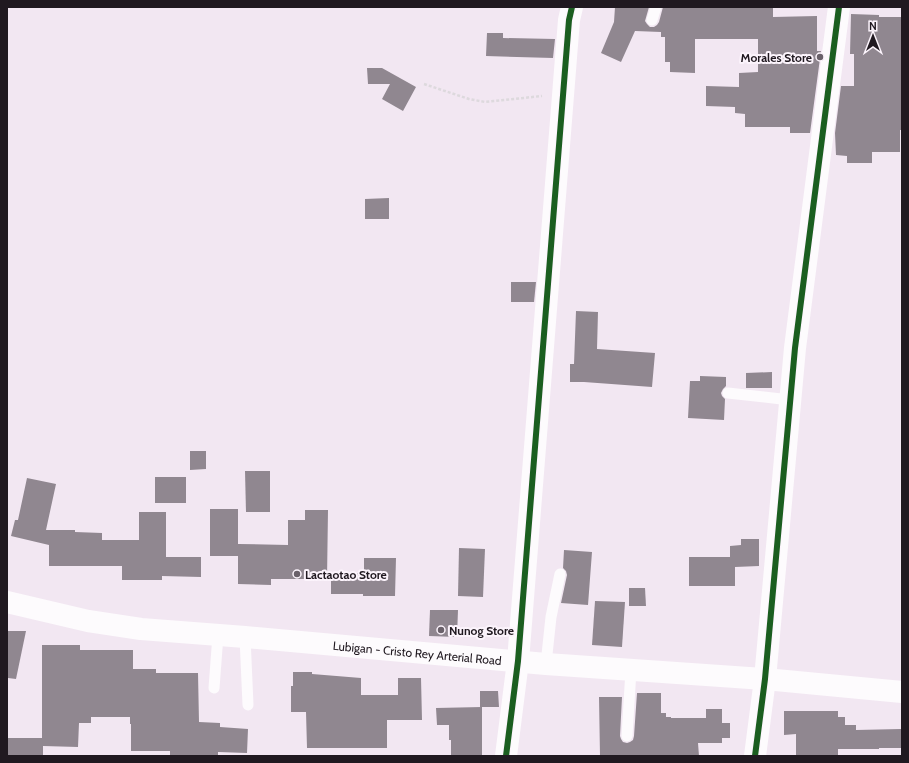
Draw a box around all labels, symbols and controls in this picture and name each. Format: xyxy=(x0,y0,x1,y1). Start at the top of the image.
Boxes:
north arrow xyxy=(853,16,893,56)
text: N xyxy=(869,19,877,33)
place label: Morales Store xyxy=(741,50,812,65)
marker: Morales Store xyxy=(815,52,825,62)
place label: Lactaotao Store xyxy=(305,567,387,582)
marker: Lactaotao Store xyxy=(292,569,302,579)
place label: Nunog Store xyxy=(449,623,514,638)
marker: Nunog Store xyxy=(436,625,446,635)
street label: Lubigan - Cristo Rey Arterial Road xyxy=(332,637,502,667)

